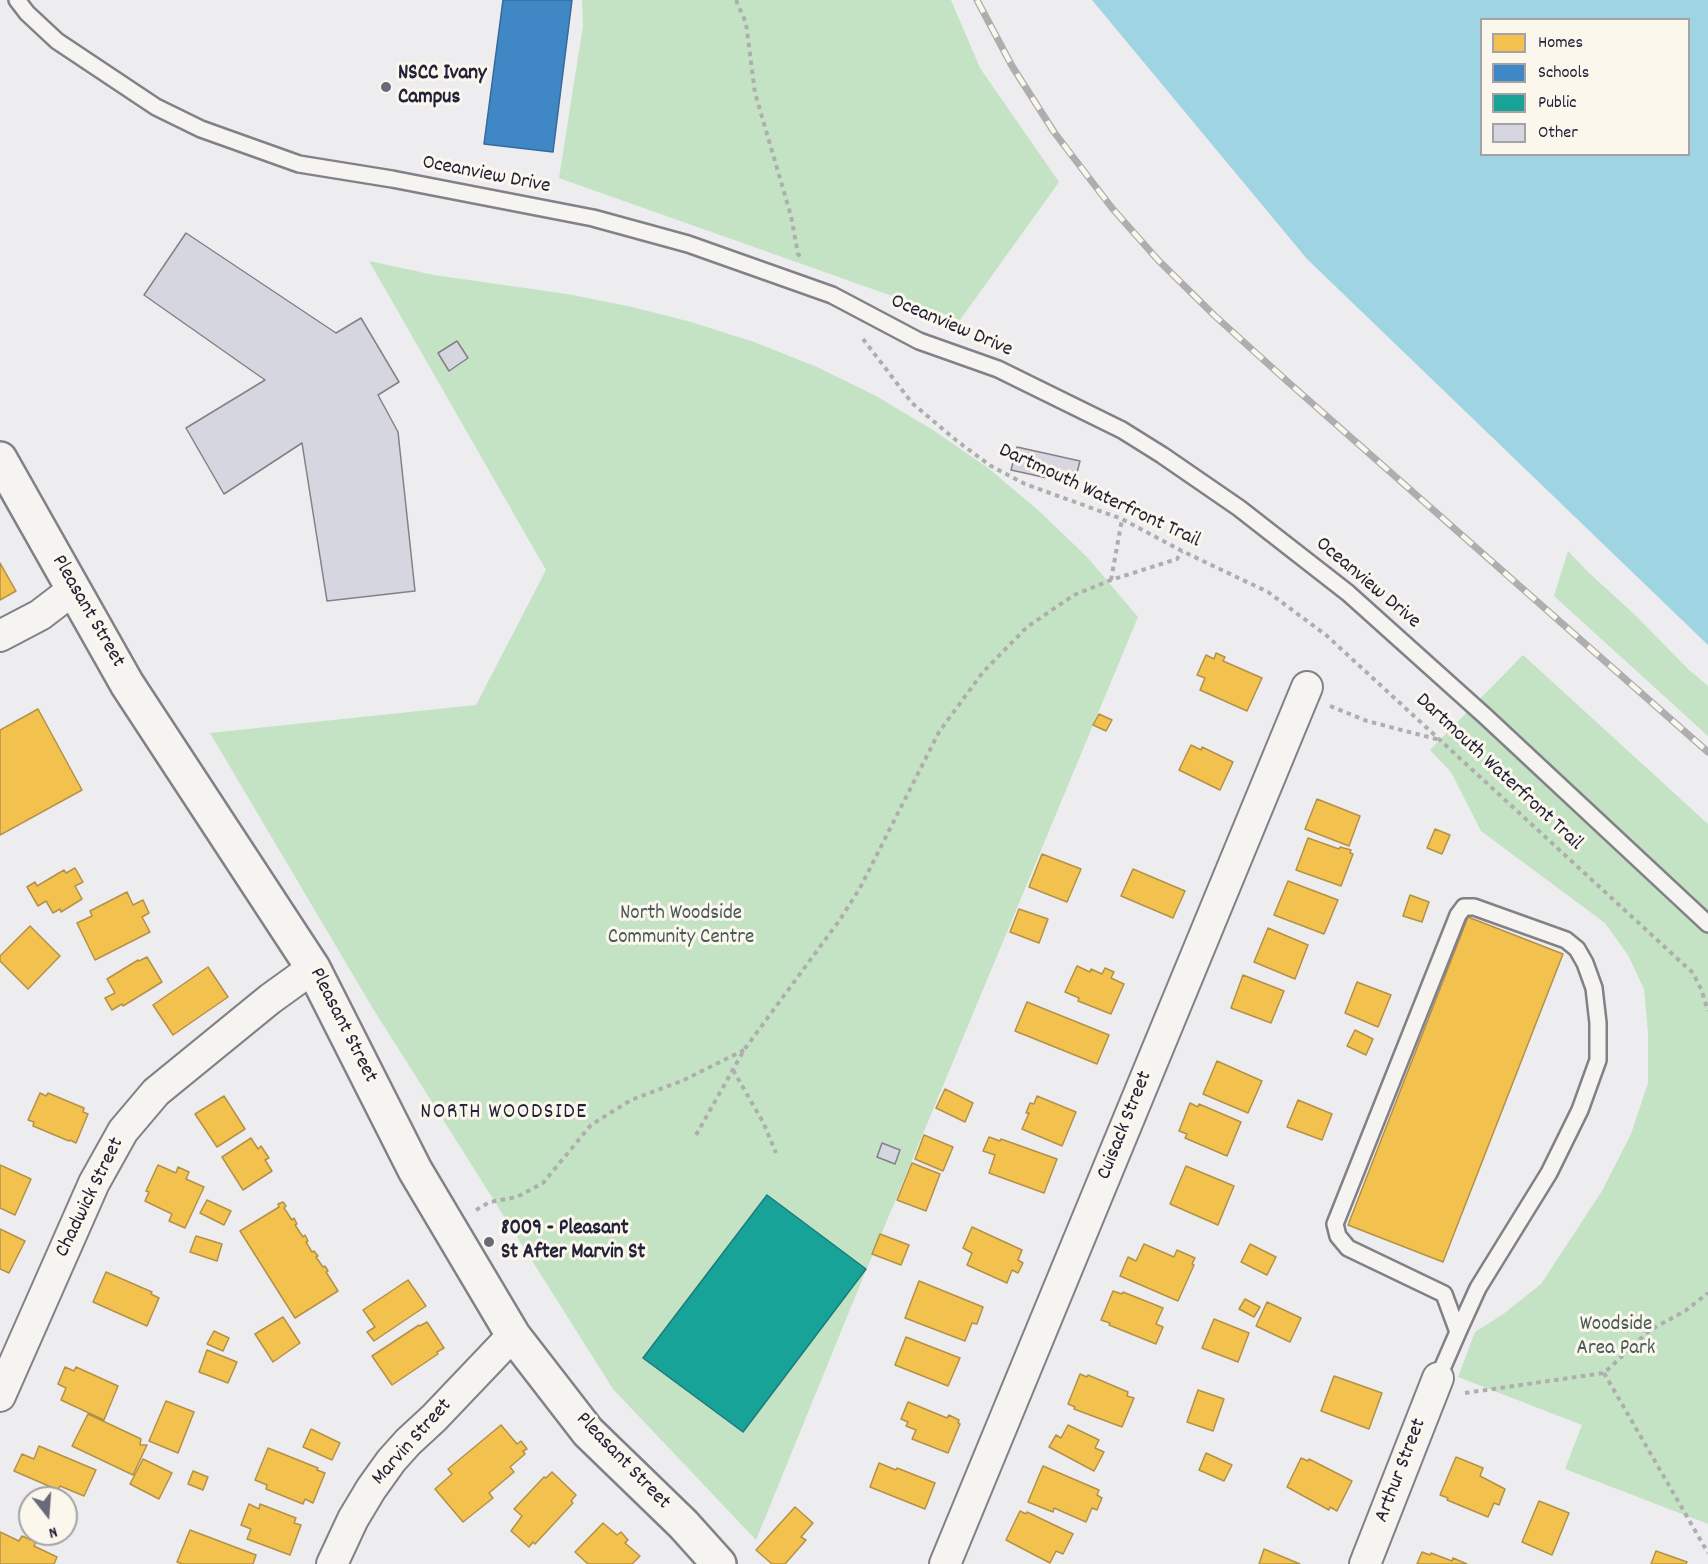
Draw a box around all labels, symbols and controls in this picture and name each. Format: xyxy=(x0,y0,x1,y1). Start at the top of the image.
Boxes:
legend xyxy=(1480,18,1690,156)
text: Homes xyxy=(1538,31,1583,56)
text: Schools xyxy=(1538,61,1589,86)
place label: NSCC Ivany Campus xyxy=(398,62,487,112)
marker: NSCC Ivany Campus xyxy=(379,80,393,94)
text: Public xyxy=(1538,91,1577,116)
text: Other xyxy=(1538,121,1578,146)
street label: Oceanview Drive xyxy=(420,151,552,201)
street label: Oceanview Drive xyxy=(886,290,1016,364)
street label: Dartmouth Waterfront Trail xyxy=(994,439,1204,555)
street label: Oceanview Drive xyxy=(1309,533,1425,635)
street label: Pleasant Street xyxy=(45,551,129,673)
street label: Dartmouth Waterfront Trail xyxy=(1409,689,1587,857)
park label: North Woodside Community Centre xyxy=(608,902,754,952)
street label: Pleasant Street xyxy=(302,964,382,1088)
street label: Cuisack Street xyxy=(1093,1068,1159,1184)
district label: NORTH WOODSIDE xyxy=(420,1101,588,1127)
street label: Chadwick Street xyxy=(51,1134,131,1262)
place label: 8009 - Pleasant St After Marvin St xyxy=(501,1217,645,1267)
marker: 8009 - Pleasant St After Marvin St xyxy=(482,1235,496,1249)
park label: Woodside Area Park xyxy=(1577,1313,1655,1363)
street label: Marvin Street xyxy=(367,1394,459,1492)
street label: Pleasant Street xyxy=(569,1408,675,1516)
street label: Arthur Street xyxy=(1371,1415,1433,1527)
north arrow xyxy=(18,1486,78,1546)
text: N xyxy=(46,1520,60,1544)

